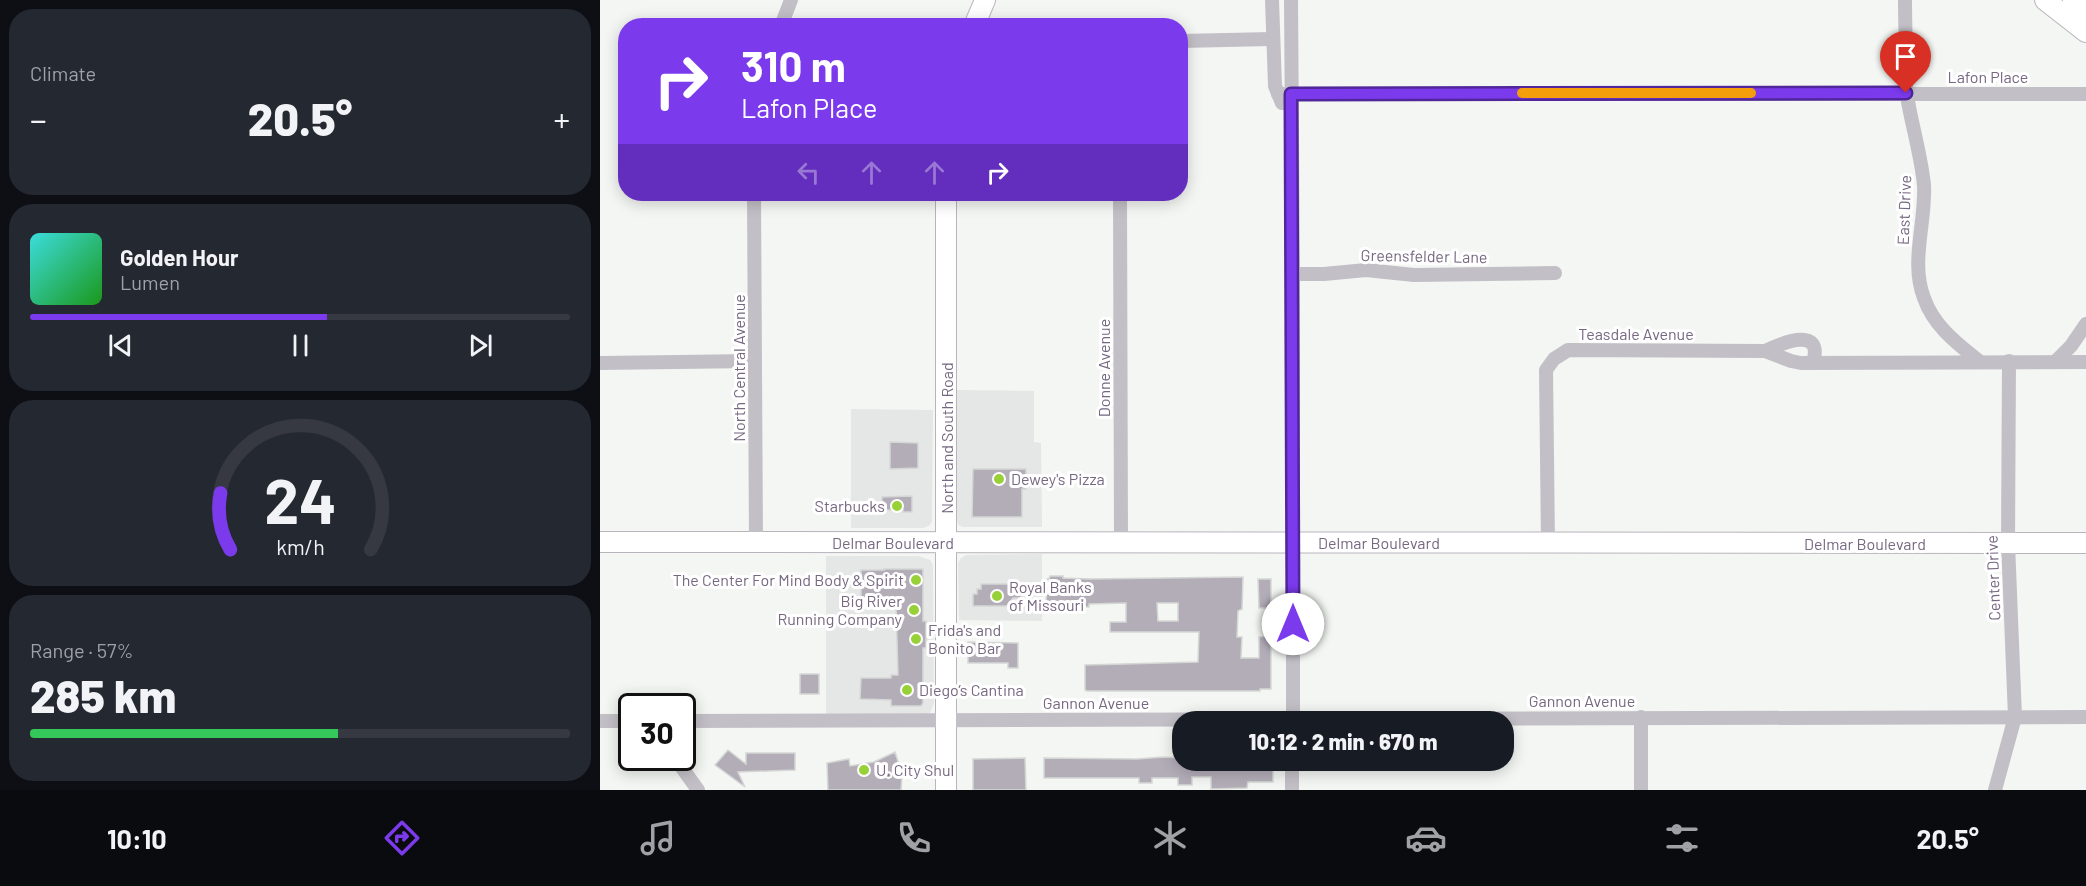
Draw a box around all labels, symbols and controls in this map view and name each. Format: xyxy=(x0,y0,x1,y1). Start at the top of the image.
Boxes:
pin xyxy=(1880,31,1931,93)
text: 310 m xyxy=(741,40,846,90)
icon: arrive xyxy=(1889,40,1922,73)
icon: right xyxy=(642,42,720,120)
text: Climate xyxy=(30,61,96,85)
street label: Lafon Place xyxy=(1948,67,2028,86)
text: 20.5° xyxy=(248,91,352,145)
text: Lafon Place xyxy=(741,91,877,123)
text: − xyxy=(30,99,47,139)
text: + xyxy=(554,99,570,139)
icon: left xyxy=(792,156,825,189)
icon: ahead xyxy=(855,156,888,189)
icon: ahead xyxy=(918,156,951,189)
icon: right xyxy=(981,156,1014,189)
street label: East Drive xyxy=(1893,175,1914,245)
text: Golden Hour xyxy=(120,244,238,270)
street label: Greensfelder Lane xyxy=(1361,245,1487,266)
text: Lumen xyxy=(120,270,180,294)
street label: North Central Avenue xyxy=(729,294,748,442)
street label: Donne Avenue xyxy=(1094,319,1113,417)
street label: Teasdale Avenue xyxy=(1578,324,1694,343)
icon: previous xyxy=(104,329,137,362)
icon: pause xyxy=(284,329,317,362)
icon: next xyxy=(464,329,497,362)
street label: North and South Road xyxy=(937,362,956,514)
text: 24 xyxy=(264,462,336,536)
place label: Dewey's Pizza xyxy=(1011,469,1105,488)
marker: Dewey's Pizza xyxy=(992,472,1006,486)
place label: Starbucks xyxy=(815,496,885,515)
marker: Starbucks xyxy=(890,499,904,513)
street label: Delmar Boulevard xyxy=(832,533,954,552)
street label: Delmar Boulevard xyxy=(1318,533,1440,552)
text: km/h xyxy=(276,534,324,559)
street label: Delmar Boulevard xyxy=(1804,534,1926,553)
street label: Center Drive xyxy=(1982,535,2003,621)
place label: The Center For Mind Body & Spirit xyxy=(673,570,904,589)
marker: The Center For Mind Body & Spirit xyxy=(909,573,923,587)
place label: Royal Banks of Missouri xyxy=(1009,577,1092,614)
marker: Royal Banks of Missouri xyxy=(990,589,1004,603)
place label: Big River Running Company xyxy=(777,591,903,628)
position arrow xyxy=(1261,592,1325,656)
marker: Big River Running Company xyxy=(907,603,921,617)
place label: Frida's and Bonito Bar xyxy=(928,620,1001,657)
marker: Frida's and Bonito Bar xyxy=(909,632,923,646)
text: Range · 57% xyxy=(30,638,134,662)
text: 285 km xyxy=(30,668,176,722)
place label: Diego’s Cantina xyxy=(919,680,1024,699)
marker: Diego’s Cantina xyxy=(900,683,914,697)
street label: Gannon Avenue xyxy=(1529,691,1635,710)
speed limit sign: 30 xyxy=(618,693,696,771)
street label: Gannon Avenue xyxy=(1043,693,1149,712)
text: 10:12 · 2 min · 670 m xyxy=(1249,728,1437,754)
place label: U. City Shul xyxy=(876,760,954,779)
marker: U. City Shul xyxy=(857,763,871,777)
icon: directions xyxy=(381,817,423,859)
icon: music xyxy=(637,817,679,859)
icon: phone xyxy=(893,817,935,859)
icon: climate xyxy=(1149,817,1191,859)
icon: car xyxy=(1405,817,1447,859)
icon: filters xyxy=(1661,817,1703,859)
text: 10:10 xyxy=(107,822,167,854)
text: 20.5° xyxy=(1917,822,1979,854)

